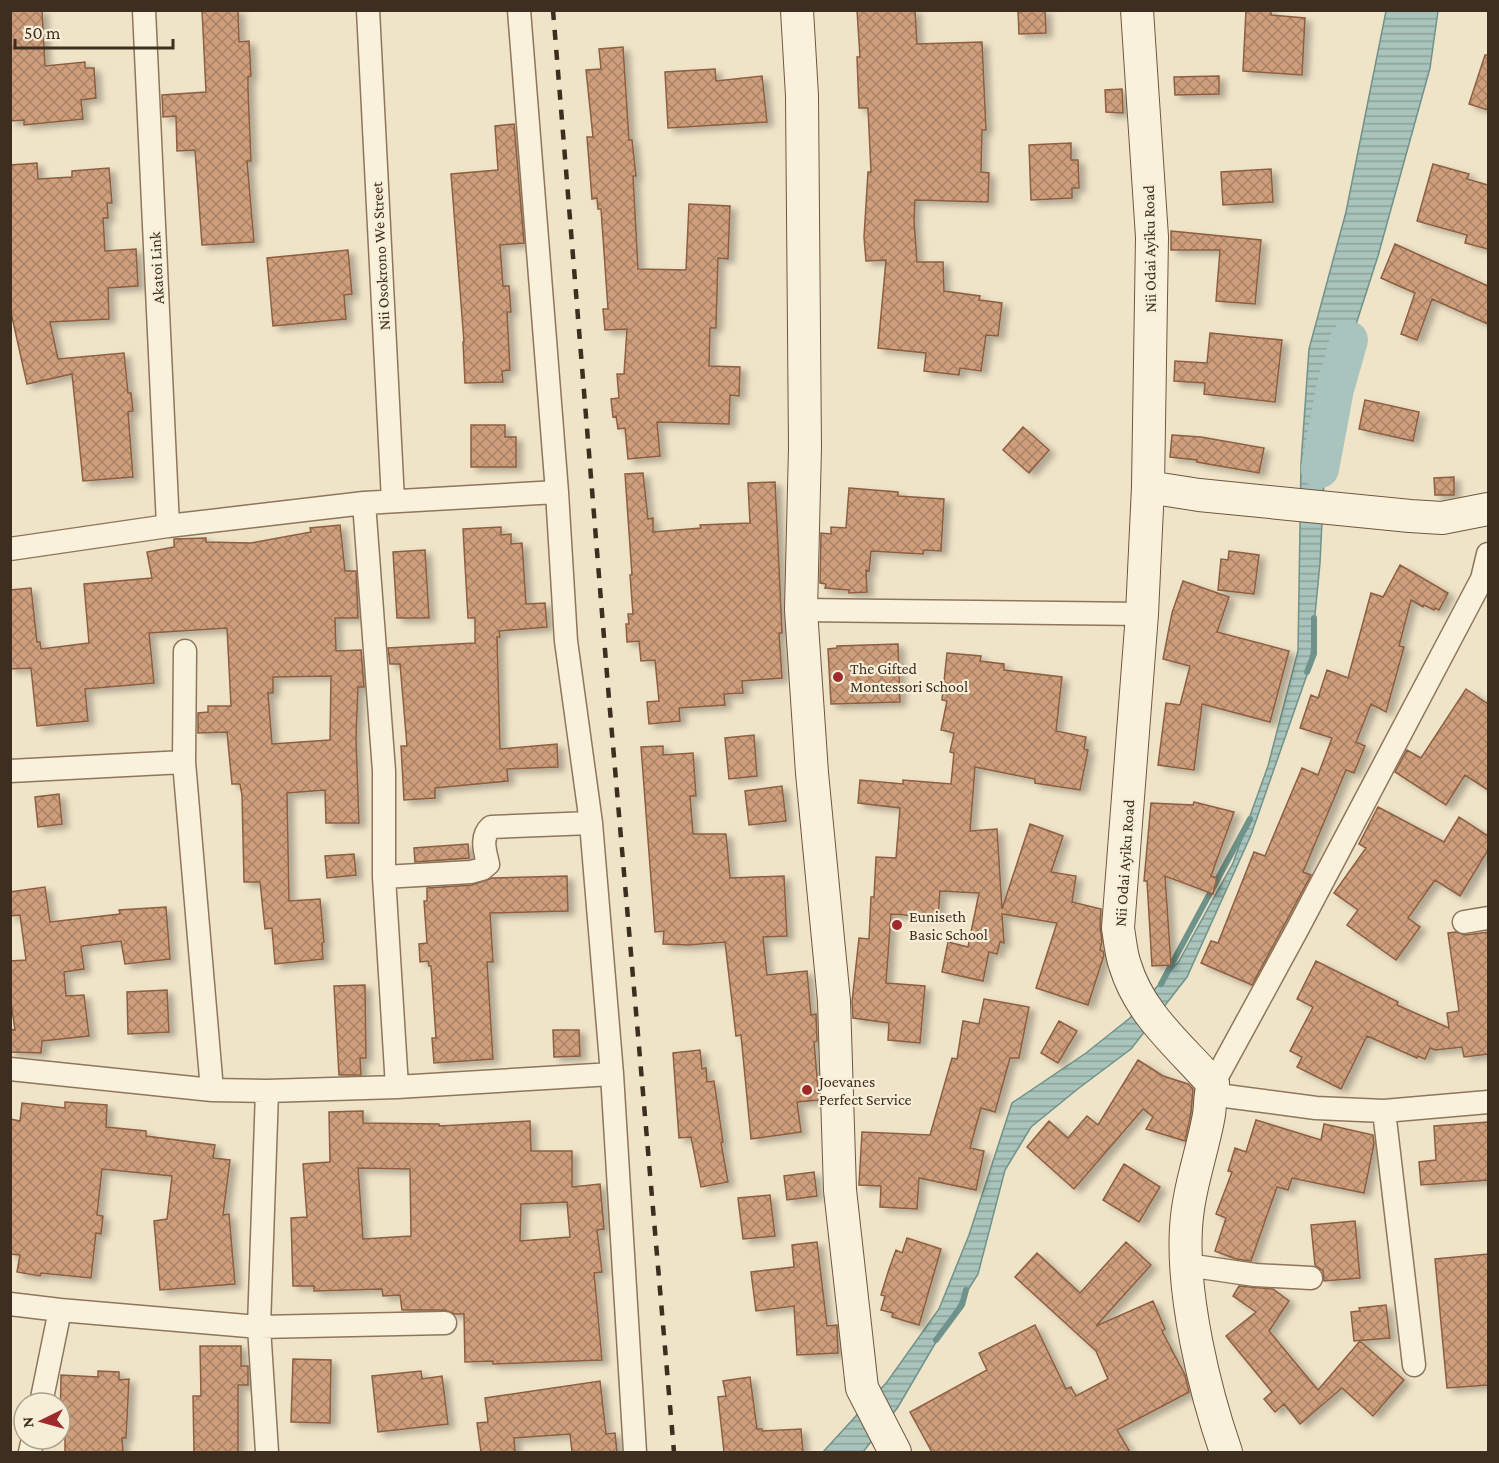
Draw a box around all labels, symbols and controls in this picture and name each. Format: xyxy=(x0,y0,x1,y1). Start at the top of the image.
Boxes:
scale bar xyxy=(15,12,172,50)
text: 50 m xyxy=(24,23,61,43)
street label: Nii Osokrono We Street xyxy=(368,181,393,331)
street label: Nii Odai Ayiku Road xyxy=(1140,185,1160,313)
street label: Akatoi Link xyxy=(146,231,167,305)
place label: The Gifted Montessori School xyxy=(850,660,968,695)
marker: The Gifted Montessori School xyxy=(831,670,845,684)
street label: Nii Odai Ayiku Road xyxy=(1112,798,1138,927)
place label: Euniseth Basic School xyxy=(909,908,988,943)
marker: Euniseth Basic School xyxy=(890,918,904,932)
place label: Joevanes Perfect Service xyxy=(817,1073,911,1108)
marker: Joevanes Perfect Service xyxy=(800,1083,814,1097)
north arrow xyxy=(12,1391,72,1451)
text: N xyxy=(19,1416,36,1428)

